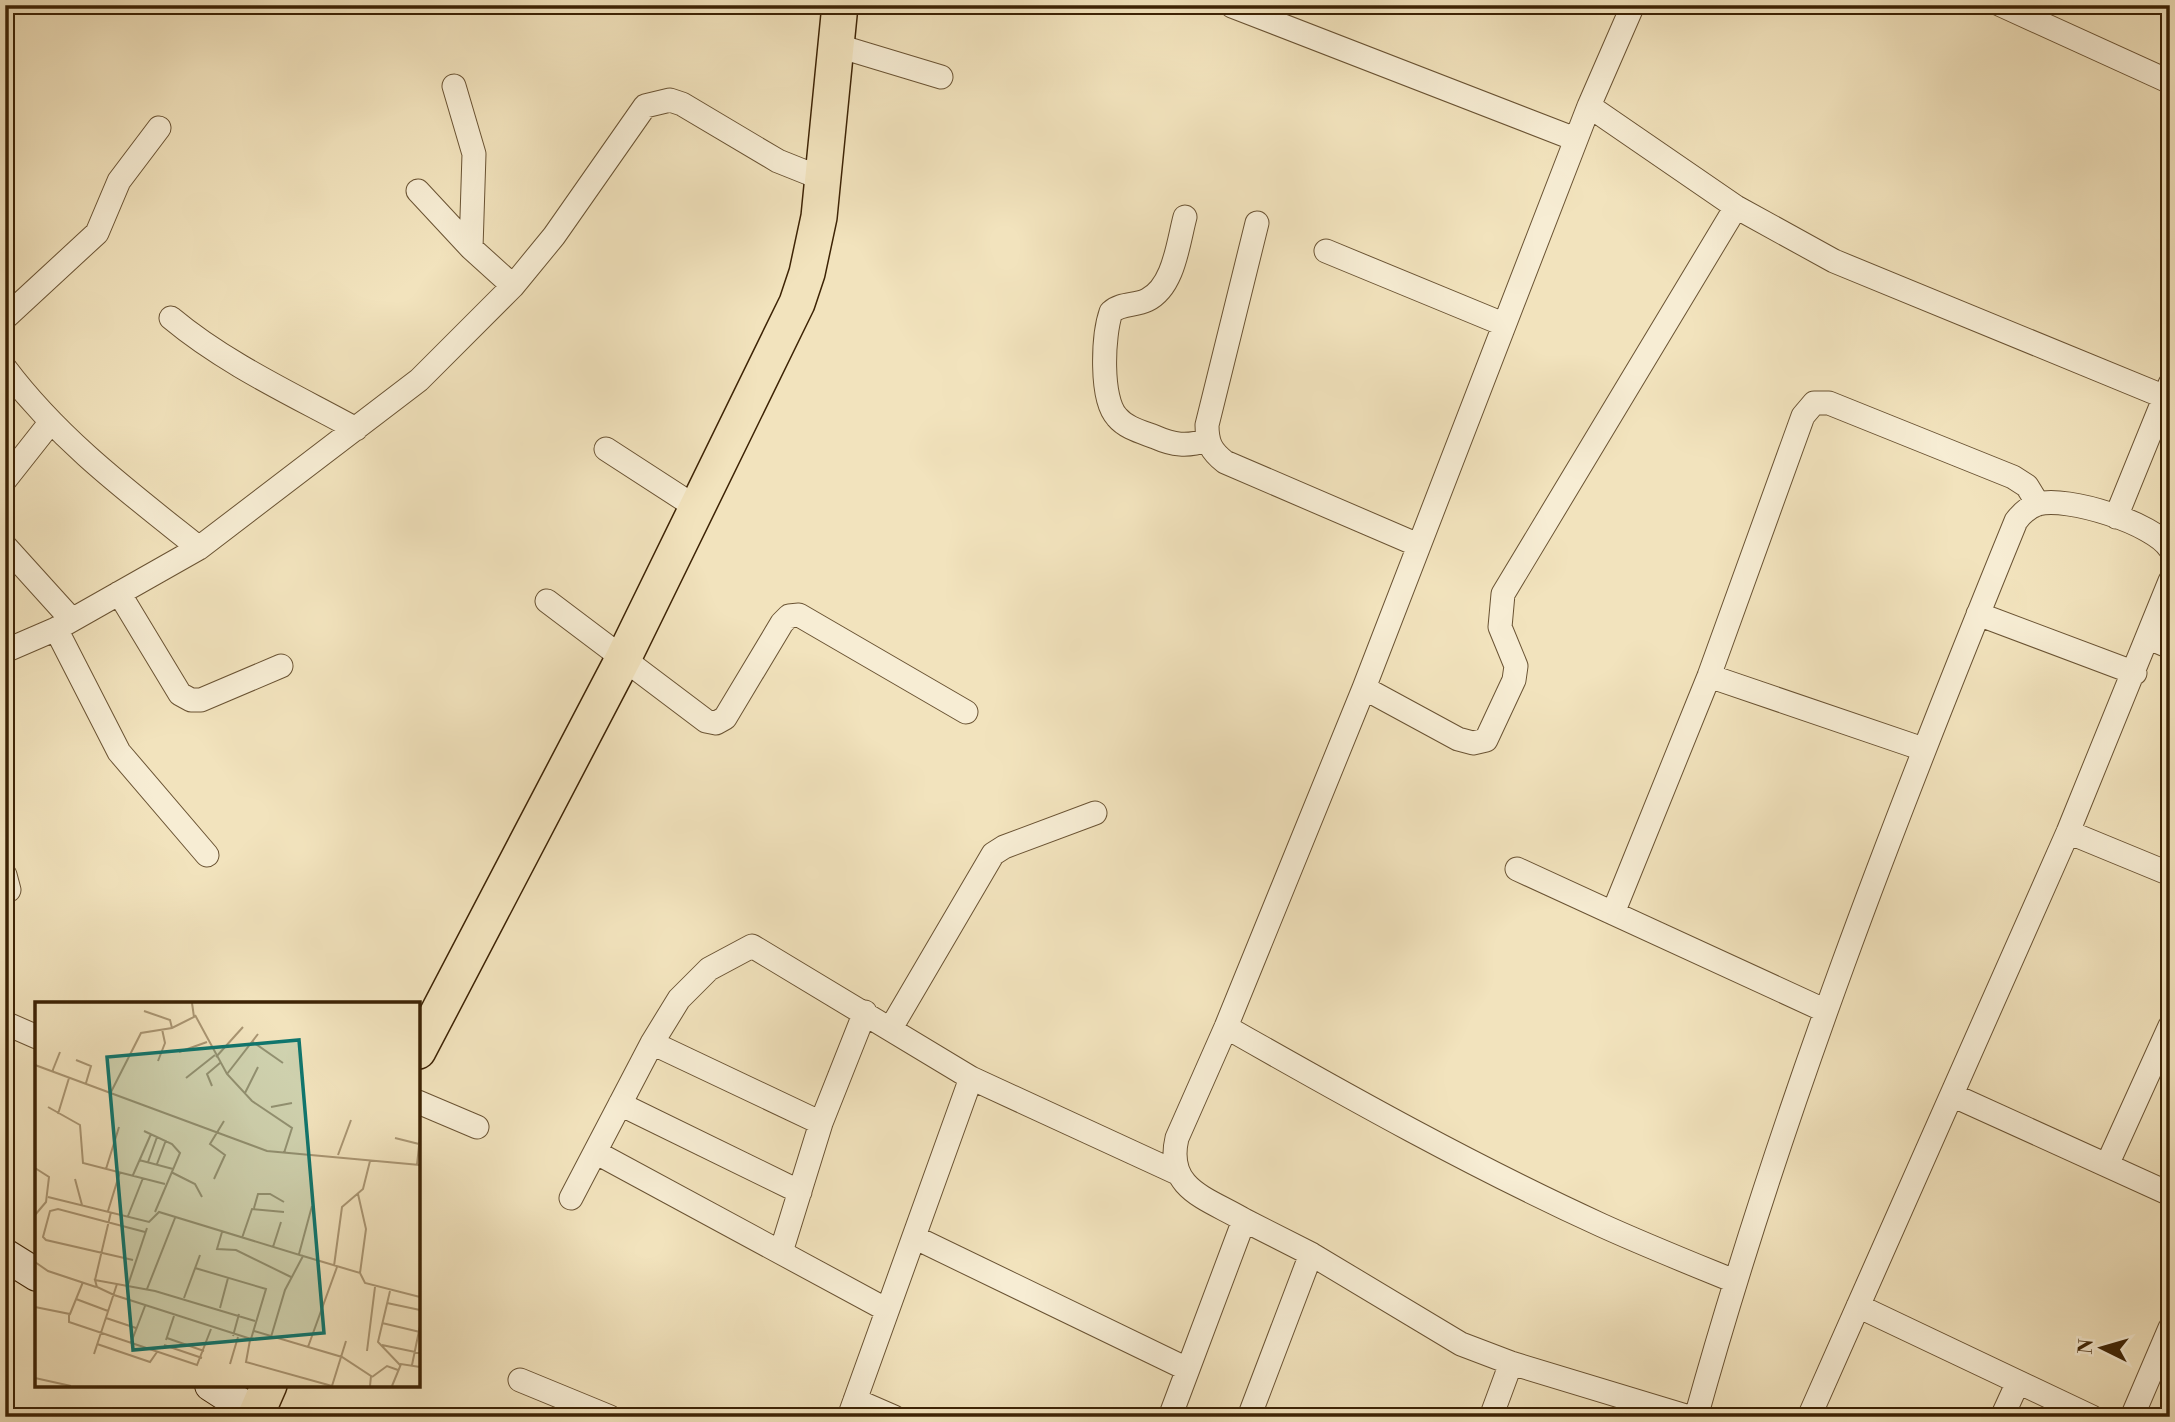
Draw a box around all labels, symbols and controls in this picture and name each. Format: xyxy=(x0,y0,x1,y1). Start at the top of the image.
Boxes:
inset map xyxy=(35,1002,420,1387)
north arrow xyxy=(2066,1314,2136,1384)
text: N xyxy=(2073,1338,2099,1355)

